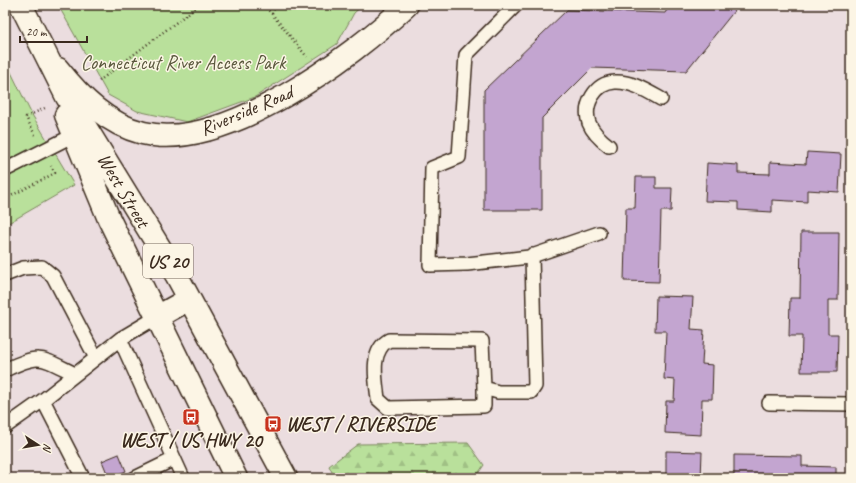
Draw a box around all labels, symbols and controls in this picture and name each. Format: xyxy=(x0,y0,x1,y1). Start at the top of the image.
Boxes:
scale bar xyxy=(20,18,87,44)
text: 20 m xyxy=(26,24,48,40)
park label: Connecticut River Access Park xyxy=(81,50,287,75)
street label: Riverside Road xyxy=(196,78,299,141)
street label: West Street xyxy=(92,148,157,234)
road number: US 20 xyxy=(143,244,193,278)
bus stop icon: WEST / US HWY 20 xyxy=(181,407,201,427)
place label: WEST / RIVERSIDE xyxy=(286,412,439,437)
bus stop icon: WEST / RIVERSIDE xyxy=(263,414,283,434)
north arrow xyxy=(18,425,58,465)
place label: WEST / US HWY 20 xyxy=(120,428,264,453)
text: N xyxy=(40,442,55,454)

